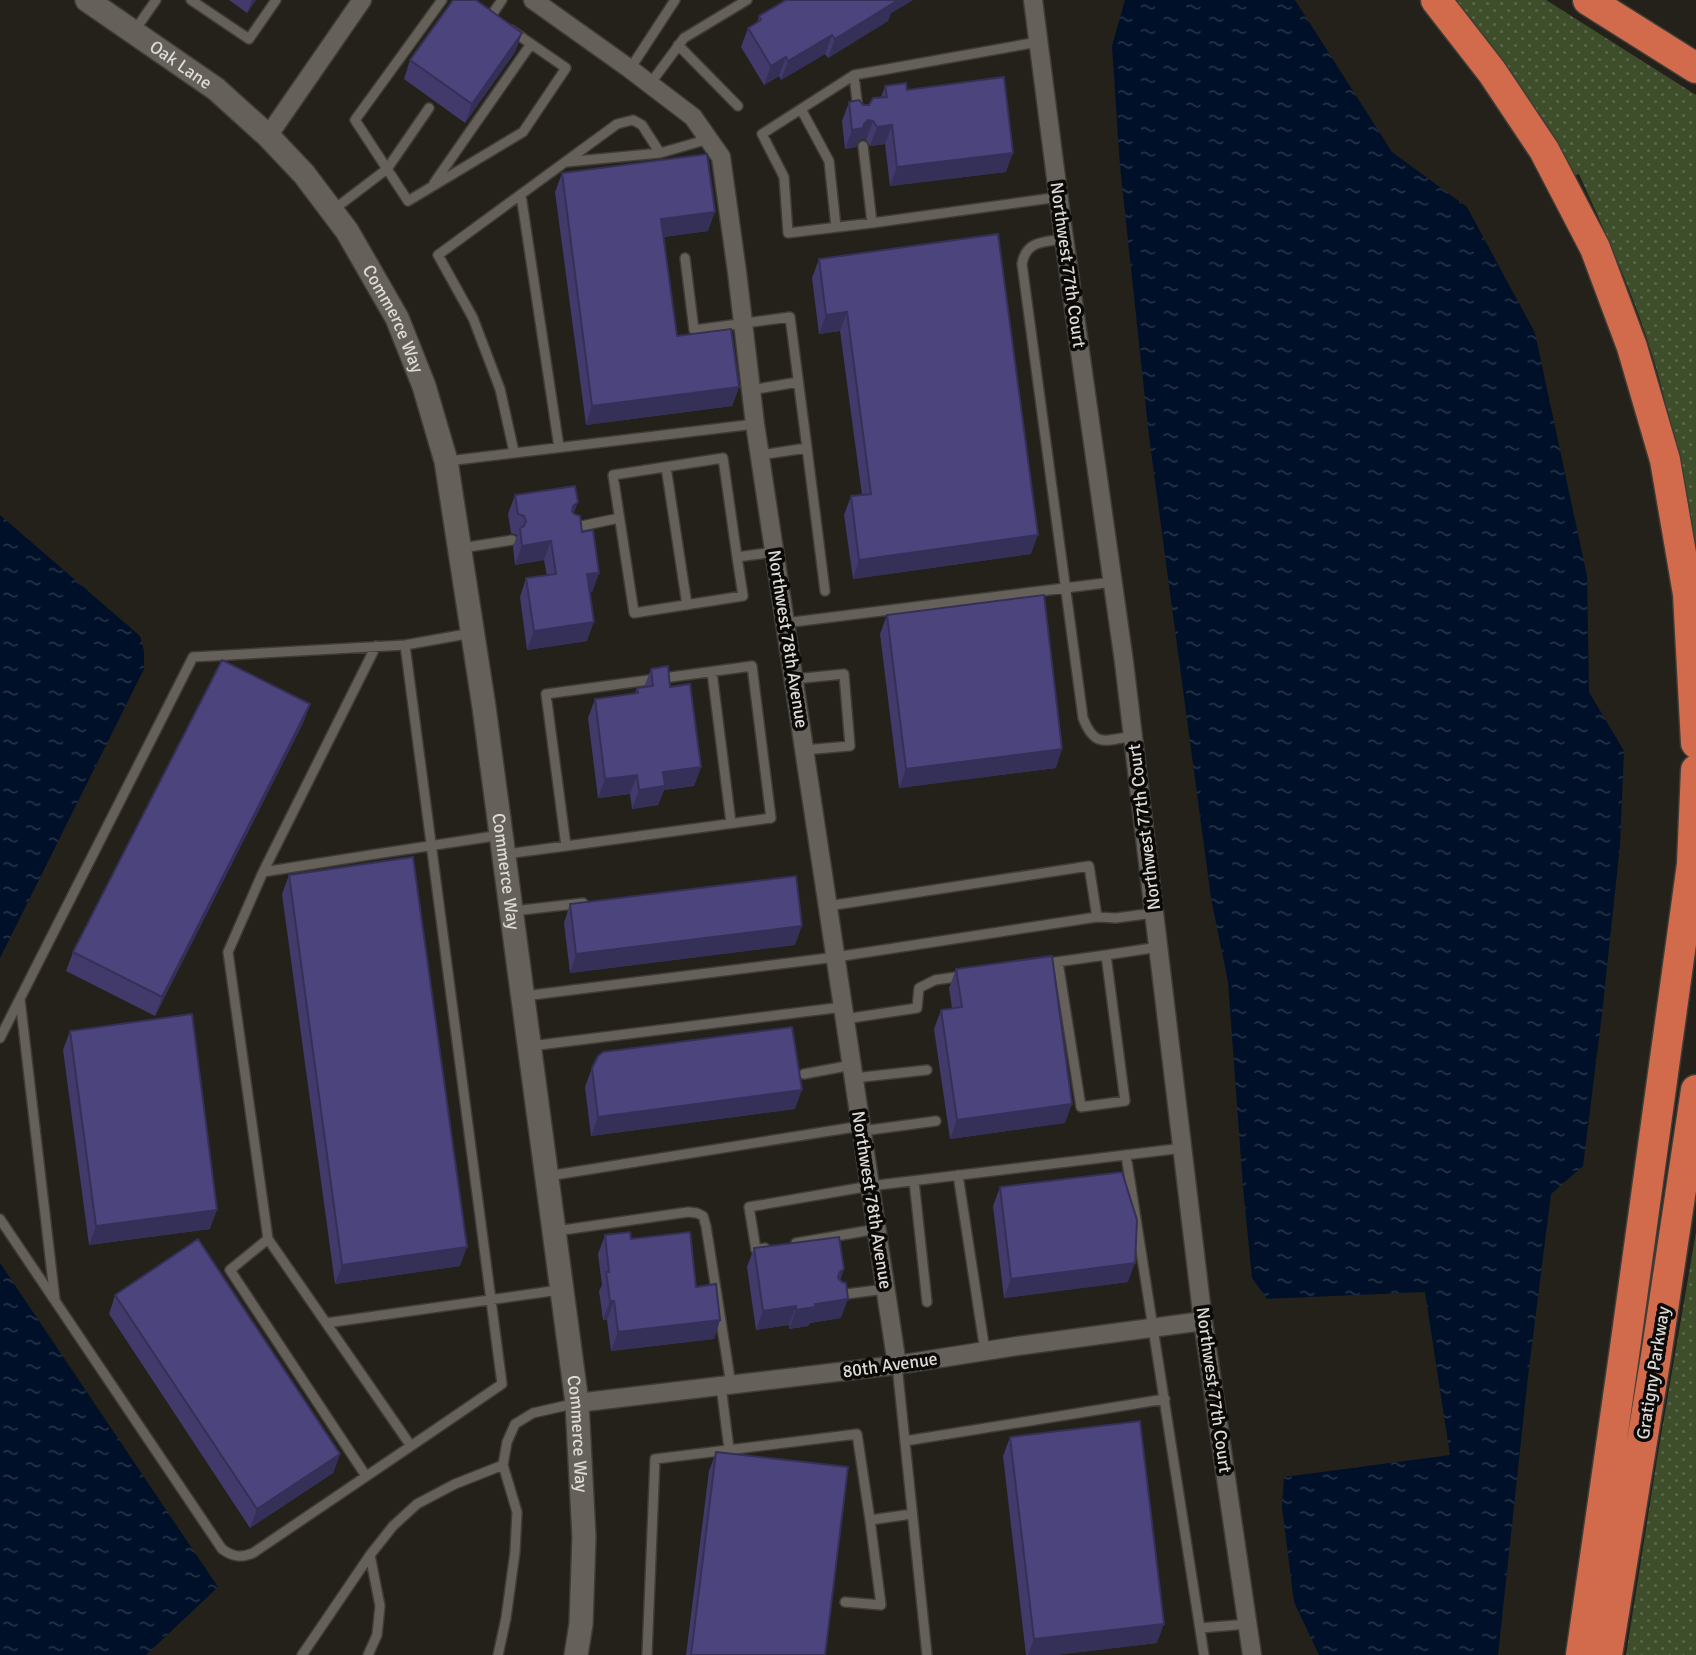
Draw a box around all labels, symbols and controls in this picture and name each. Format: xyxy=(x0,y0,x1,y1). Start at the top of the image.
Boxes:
street label: Oak Lane xyxy=(145,36,216,94)
street label: Northwest 77th Court xyxy=(1045,181,1091,349)
street label: Commerce Way xyxy=(358,261,429,376)
street label: Northwest 78th Avenue xyxy=(763,548,813,730)
street label: Northwest 77th Court xyxy=(1123,743,1165,911)
street label: Commerce Way xyxy=(487,812,525,932)
street label: Northwest 78th Avenue xyxy=(847,1109,897,1291)
street label: Gratigny Parkway xyxy=(1632,1304,1674,1441)
street label: Northwest 77th Court xyxy=(1191,1306,1237,1474)
street label: 80th Avenue xyxy=(841,1347,939,1383)
street label: Commerce Way xyxy=(562,1374,593,1493)

